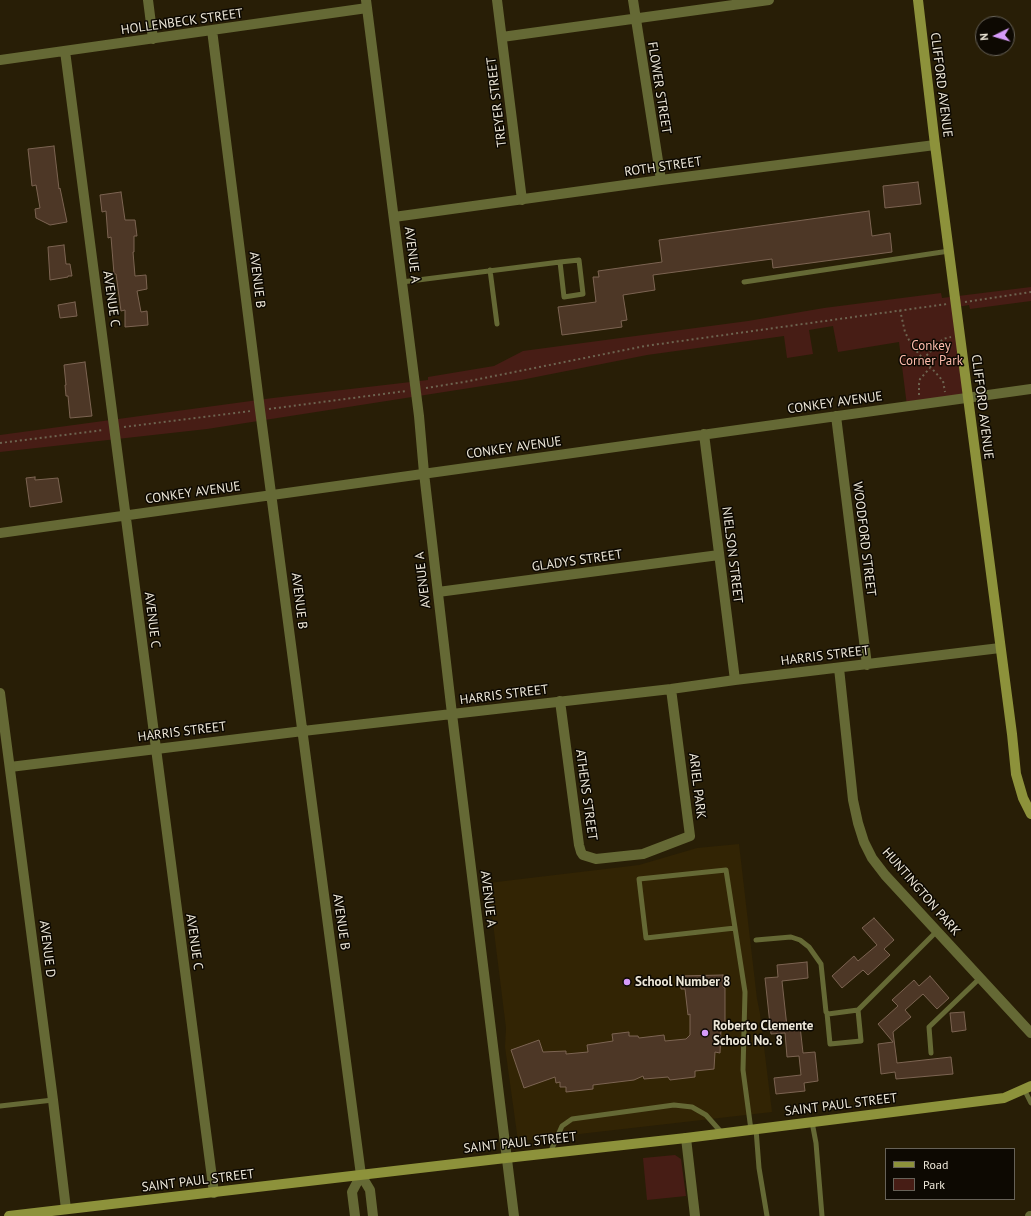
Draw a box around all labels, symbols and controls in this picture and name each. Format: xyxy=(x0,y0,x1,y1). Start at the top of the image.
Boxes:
street label: HOLLENBECK STREET xyxy=(120,6,244,38)
north arrow xyxy=(975,16,1015,56)
street label: CLIFFORD AVENUE xyxy=(927,32,955,138)
text: N xyxy=(977,33,991,41)
street label: FLOWER STREET xyxy=(644,41,674,135)
street label: TREYER STREET xyxy=(484,56,510,148)
street label: ROTH STREET xyxy=(623,154,703,180)
street label: AVENUE A xyxy=(401,226,423,284)
street label: AVENUE B xyxy=(246,251,268,309)
street label: AVENUE C xyxy=(99,270,123,328)
park label: Conkey Corner Park xyxy=(899,338,963,369)
street label: CLIFFORD AVENUE xyxy=(968,354,996,460)
street label: CONKEY AVENUE xyxy=(786,389,884,417)
street label: CONKEY AVENUE xyxy=(465,434,563,462)
street label: CONKEY AVENUE xyxy=(144,479,242,507)
street label: WOODFORD STREET xyxy=(849,481,879,597)
street label: NIELSON STREET xyxy=(718,506,746,604)
street label: GLADYS STREET xyxy=(531,547,623,575)
street label: AVENUE A xyxy=(412,551,434,609)
street label: AVENUE B xyxy=(288,572,310,630)
street label: AVENUE C xyxy=(141,591,163,649)
street label: HARRIS STREET xyxy=(780,643,870,669)
street label: HARRIS STREET xyxy=(459,682,549,708)
street label: HARRIS STREET xyxy=(137,719,227,745)
street label: ATHENS STREET xyxy=(572,748,600,842)
street label: ARIEL PARK xyxy=(685,752,709,820)
street label: HUNTINGTON PARK xyxy=(879,845,963,939)
street label: AVENUE A xyxy=(477,870,499,928)
street label: AVENUE B xyxy=(329,893,353,951)
street label: AVENUE C xyxy=(182,913,206,971)
street label: AVENUE D xyxy=(36,919,58,979)
place label: School Number 8 xyxy=(635,974,730,990)
marker: School Number 8 xyxy=(622,977,632,987)
place label: Roberto Clemente School No. 8 xyxy=(713,1018,813,1049)
marker: Roberto Clemente School No. 8 xyxy=(700,1028,710,1038)
street label: SAINT PAUL STREET xyxy=(784,1090,898,1120)
street label: SAINT PAUL STREET xyxy=(463,1129,577,1157)
legend xyxy=(885,1148,1015,1200)
text: Road xyxy=(923,1157,948,1172)
street label: SAINT PAUL STREET xyxy=(141,1166,255,1196)
text: Park xyxy=(923,1177,945,1192)

